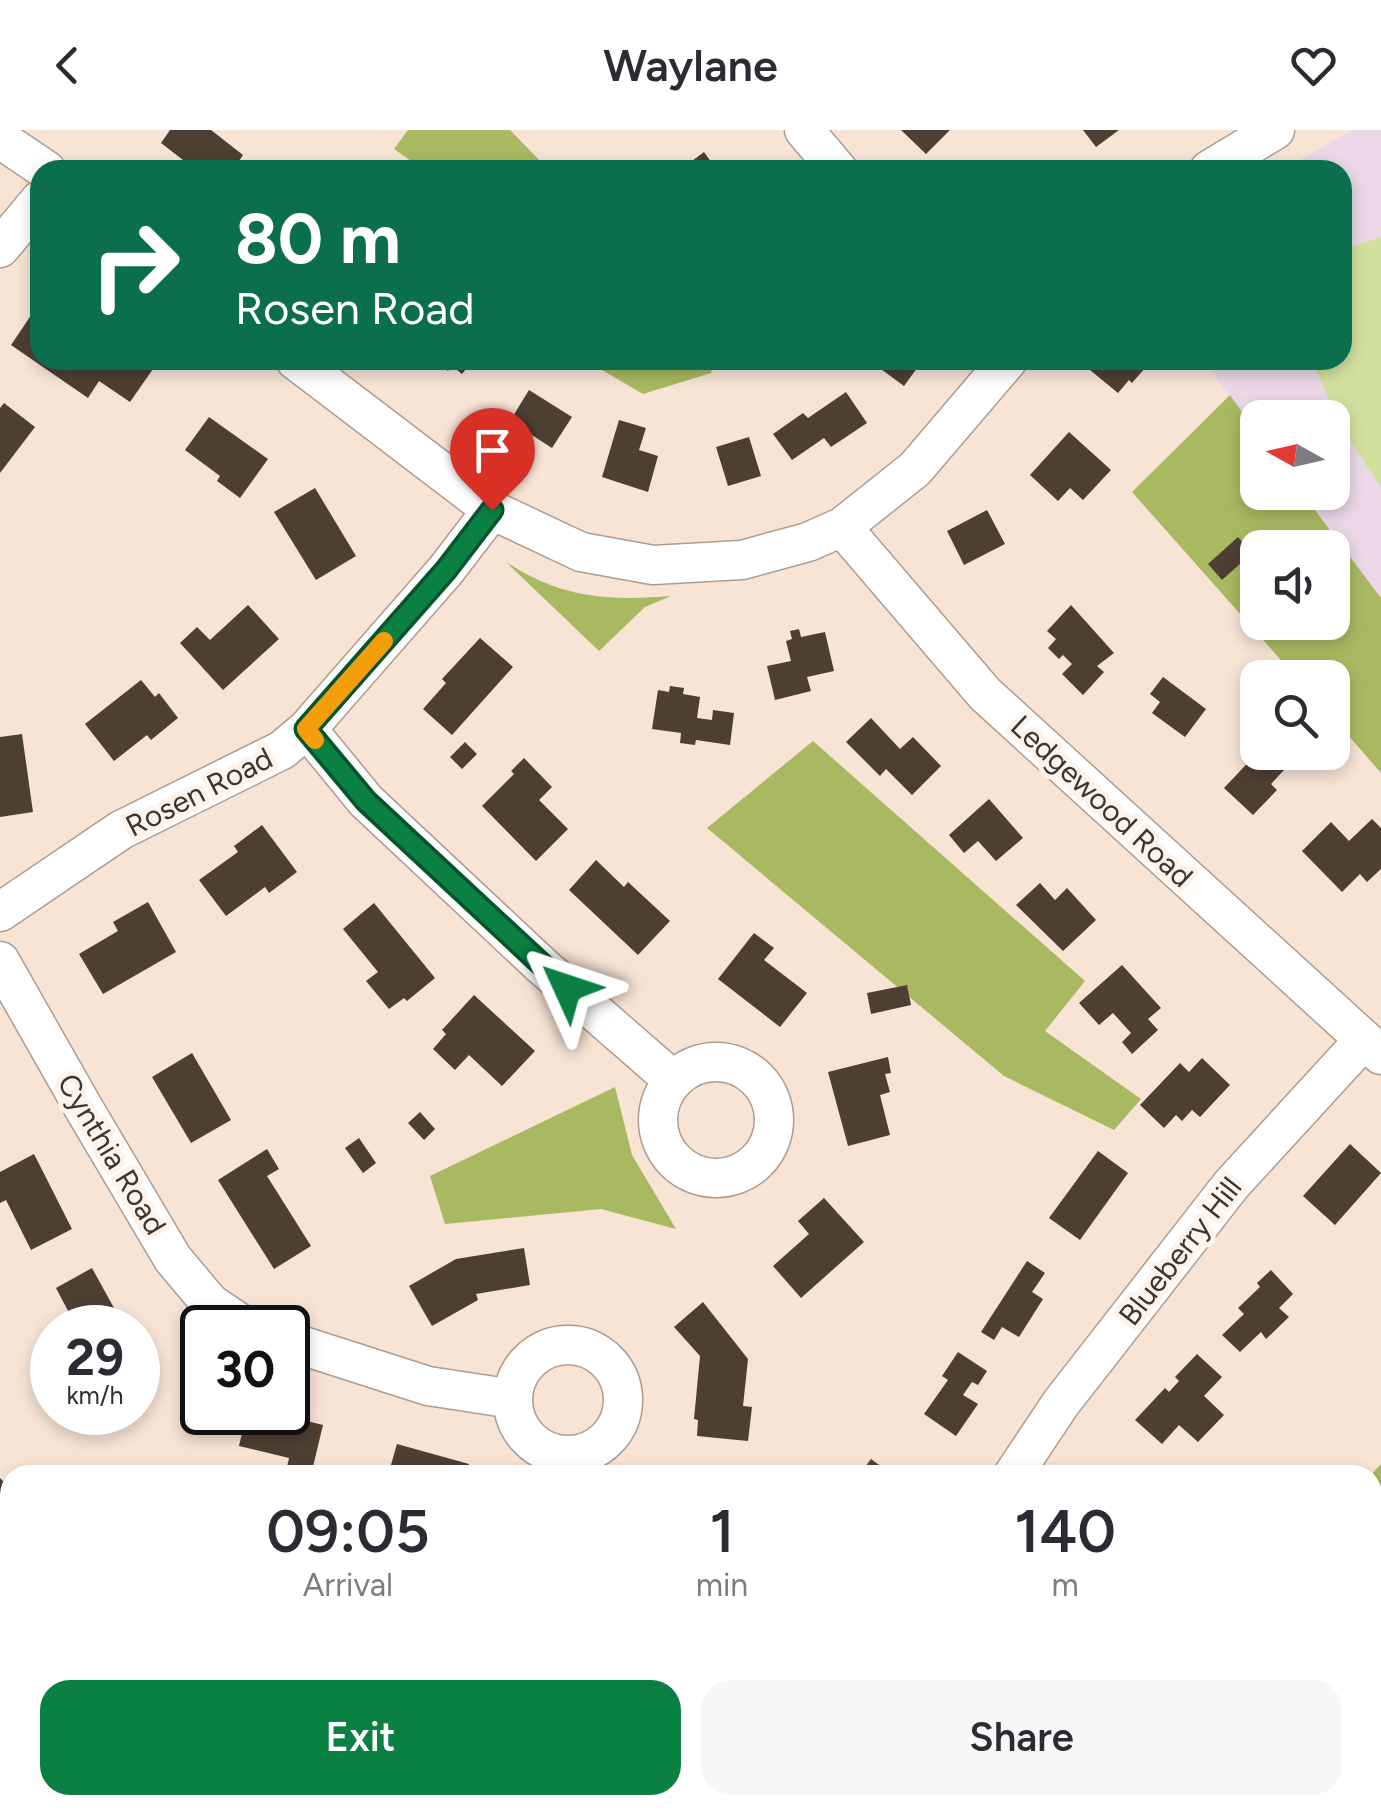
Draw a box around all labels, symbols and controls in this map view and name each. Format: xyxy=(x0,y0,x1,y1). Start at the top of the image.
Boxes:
icon: back xyxy=(40,38,95,93)
text: Waylane xyxy=(603,38,778,92)
icon: heart xyxy=(1286,38,1341,93)
text: 80 m xyxy=(235,196,401,281)
icon: right xyxy=(70,200,200,330)
text: Rosen Road xyxy=(235,281,475,335)
north arrow xyxy=(1240,400,1350,510)
map controls xyxy=(1240,400,1350,770)
pin xyxy=(450,408,535,511)
icon: arrive xyxy=(465,423,520,478)
button: sound xyxy=(1240,530,1350,640)
button: search xyxy=(1240,660,1350,770)
street label: Ledgewood Road xyxy=(1003,707,1201,895)
street label: Rosen Road xyxy=(119,739,279,845)
position arrow xyxy=(515,936,619,1040)
street label: Cynthia Road xyxy=(50,1067,174,1241)
street label: Blueberry Hill xyxy=(1111,1169,1249,1333)
speed limit sign: 30 xyxy=(180,1305,310,1435)
text: 29 xyxy=(66,1327,124,1388)
text: km/h xyxy=(66,1380,124,1410)
text: 09:05 xyxy=(266,1495,430,1567)
text: 1 xyxy=(709,1495,735,1567)
text: 140 xyxy=(1014,1495,1116,1567)
text: Arrival xyxy=(303,1566,393,1604)
text: min xyxy=(696,1566,748,1604)
text: m xyxy=(1051,1566,1079,1604)
button: Exit xyxy=(40,1680,681,1795)
button: Share xyxy=(701,1680,1342,1795)

